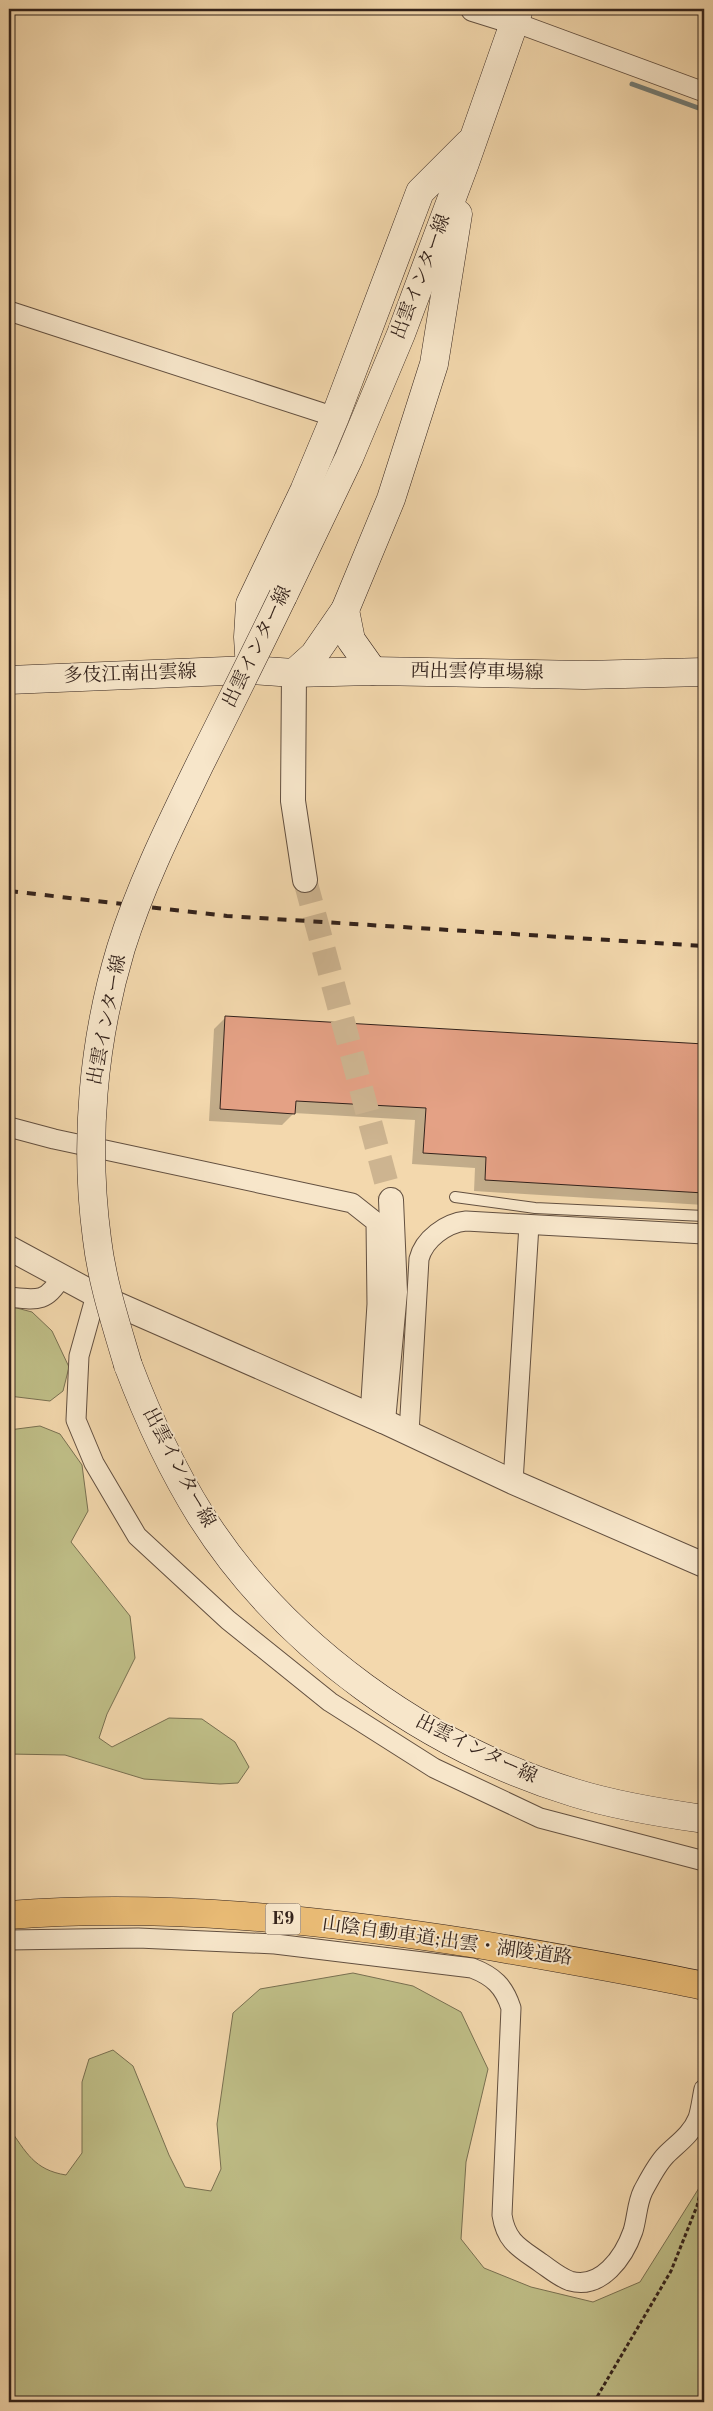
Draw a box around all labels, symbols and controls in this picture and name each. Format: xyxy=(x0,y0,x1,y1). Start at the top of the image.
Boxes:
street label: 出雲インター線 xyxy=(388,211,455,342)
street label: 出雲インター線 xyxy=(219,583,296,711)
street label: 西出雲停車場線 xyxy=(410,659,544,684)
street label: 多伎江南出雲線 xyxy=(63,660,197,687)
street label: 出雲インター線 xyxy=(84,953,130,1087)
street label: 出雲インター線 xyxy=(139,1404,219,1531)
street label: 出雲インター線 xyxy=(412,1711,540,1788)
road number: E9 xyxy=(266,1904,300,1935)
street label: 山陰自動車道;出雲・湖陵道路 xyxy=(321,1912,574,1969)

